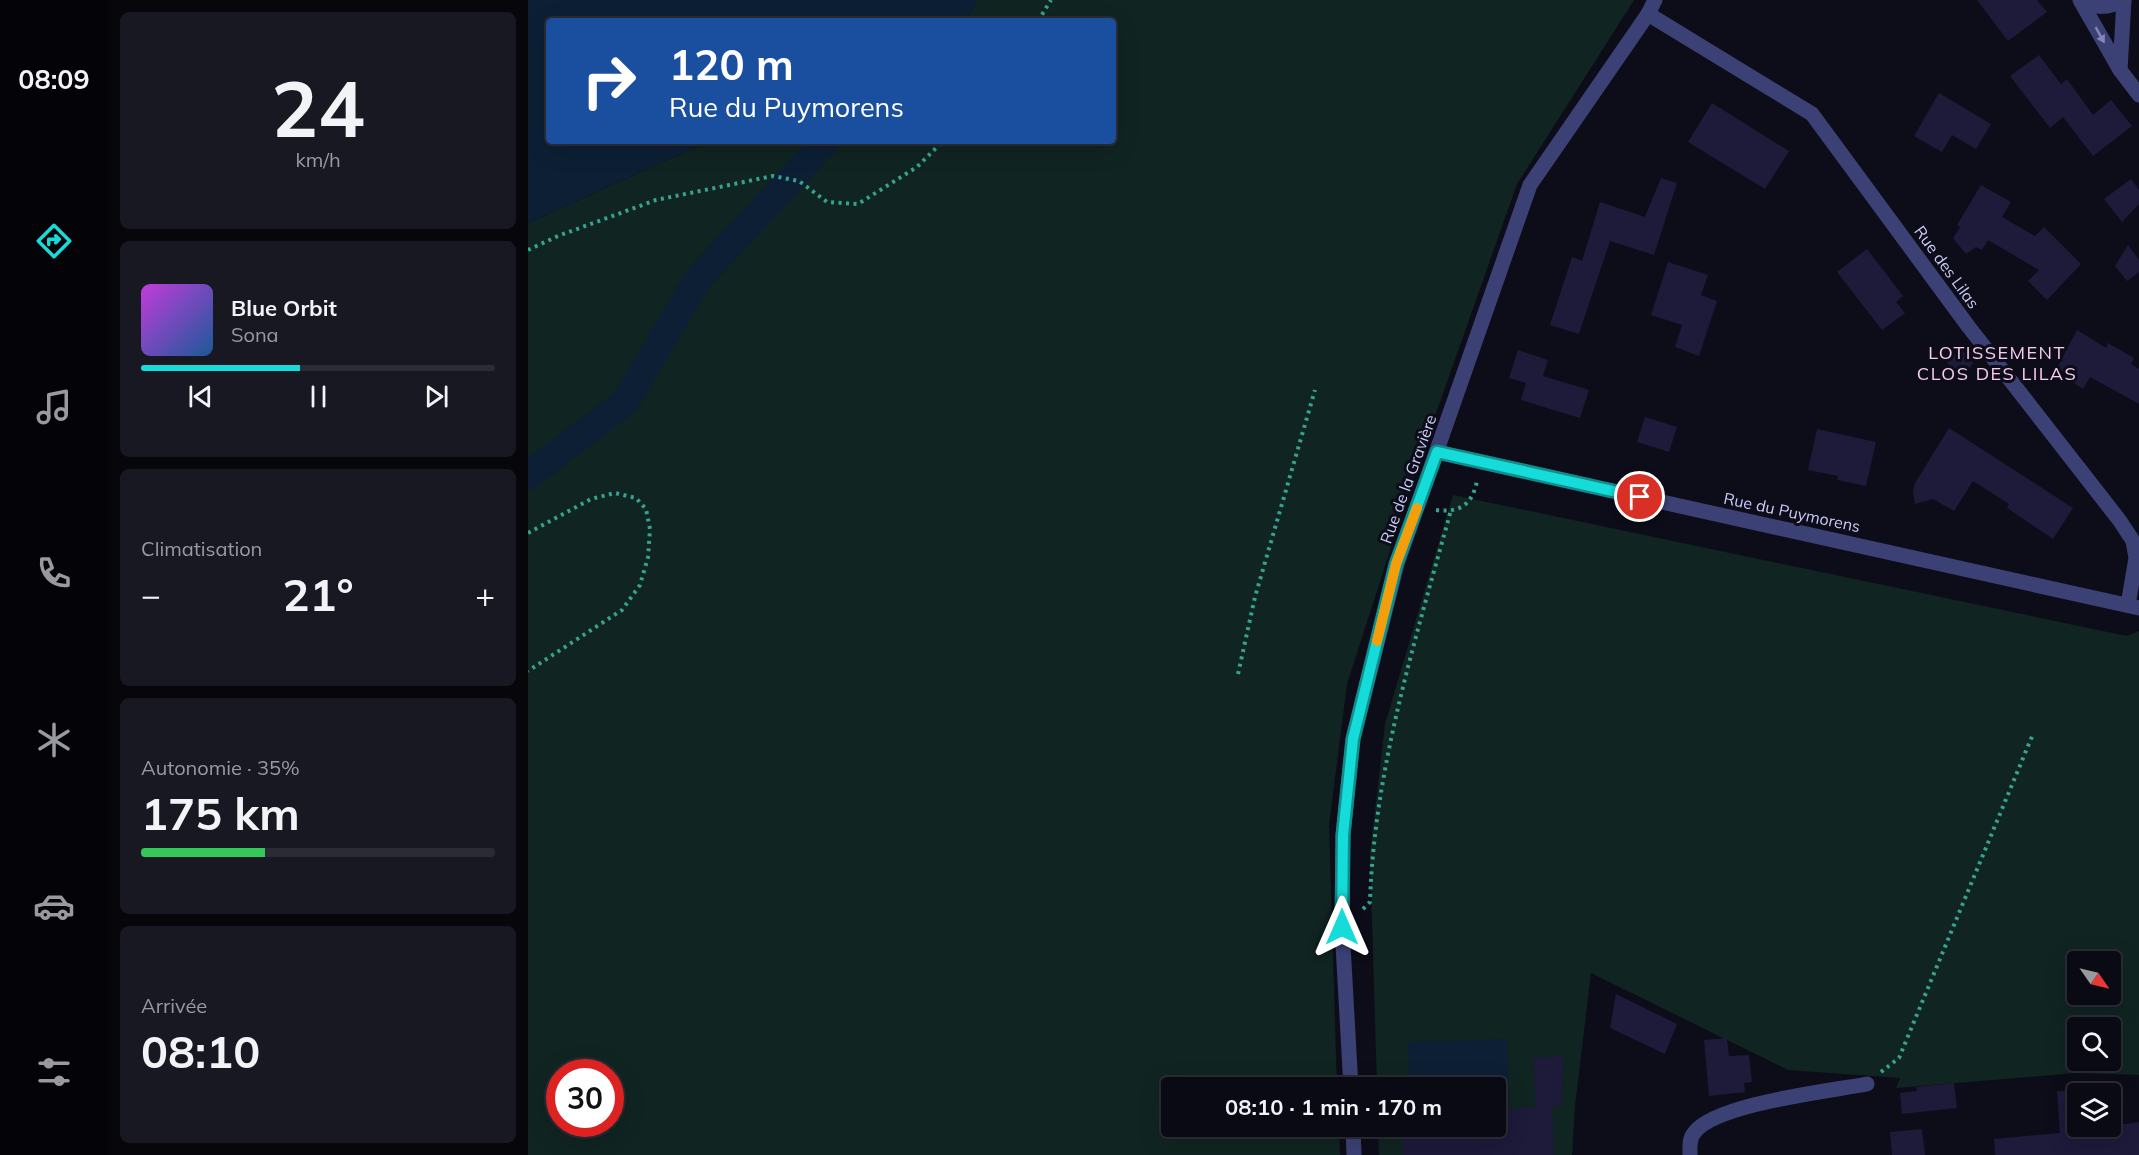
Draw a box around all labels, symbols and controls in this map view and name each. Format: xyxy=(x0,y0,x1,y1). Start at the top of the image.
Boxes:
one-way arrow xyxy=(2095,27,2105,44)
text: 120 m xyxy=(669,38,794,91)
icon: right xyxy=(570,42,648,120)
text: 24 xyxy=(271,59,365,157)
text: 08:09 xyxy=(18,62,90,96)
text: Rue du Puymorens xyxy=(669,90,904,124)
text: km/h xyxy=(295,147,341,172)
icon: directions xyxy=(33,220,75,262)
street label: Rue des Lilas xyxy=(1910,222,1984,312)
text: Blue Orbit xyxy=(231,294,337,322)
text: Sona xyxy=(231,322,279,347)
district label: LOTISSEMENT CLOS DES LILAS xyxy=(1917,341,2077,385)
icon: previous xyxy=(184,380,217,413)
icon: pause xyxy=(302,380,335,413)
icon: next xyxy=(420,380,453,413)
icon: music xyxy=(33,386,75,428)
street label: Rue de la Gravière xyxy=(1375,412,1441,546)
pin xyxy=(1614,471,1665,522)
icon: arrive xyxy=(1623,480,1656,513)
street label: Rue du Puymorens xyxy=(1722,488,1862,536)
text: Climatisation xyxy=(141,536,262,561)
icon: phone xyxy=(33,552,75,594)
text: 21° xyxy=(282,566,354,622)
text: − xyxy=(141,574,161,615)
text: + xyxy=(475,574,495,615)
icon: climate xyxy=(33,719,75,761)
text: Autonomie · 35% xyxy=(141,755,300,780)
text: 175 km xyxy=(141,785,300,841)
icon: car xyxy=(33,885,75,927)
position arrow xyxy=(1310,895,1374,959)
north arrow xyxy=(2067,951,2121,1005)
map controls xyxy=(2067,951,2121,1137)
text: Arrivée xyxy=(141,993,207,1018)
button: search xyxy=(2067,1017,2121,1071)
text: 08:10 xyxy=(141,1023,260,1079)
icon: filters xyxy=(33,1051,75,1093)
speed limit sign: 30 xyxy=(546,1059,624,1137)
button: layers xyxy=(2067,1083,2121,1137)
text: 08:10 · 1 min · 170 m xyxy=(1225,1093,1442,1121)

